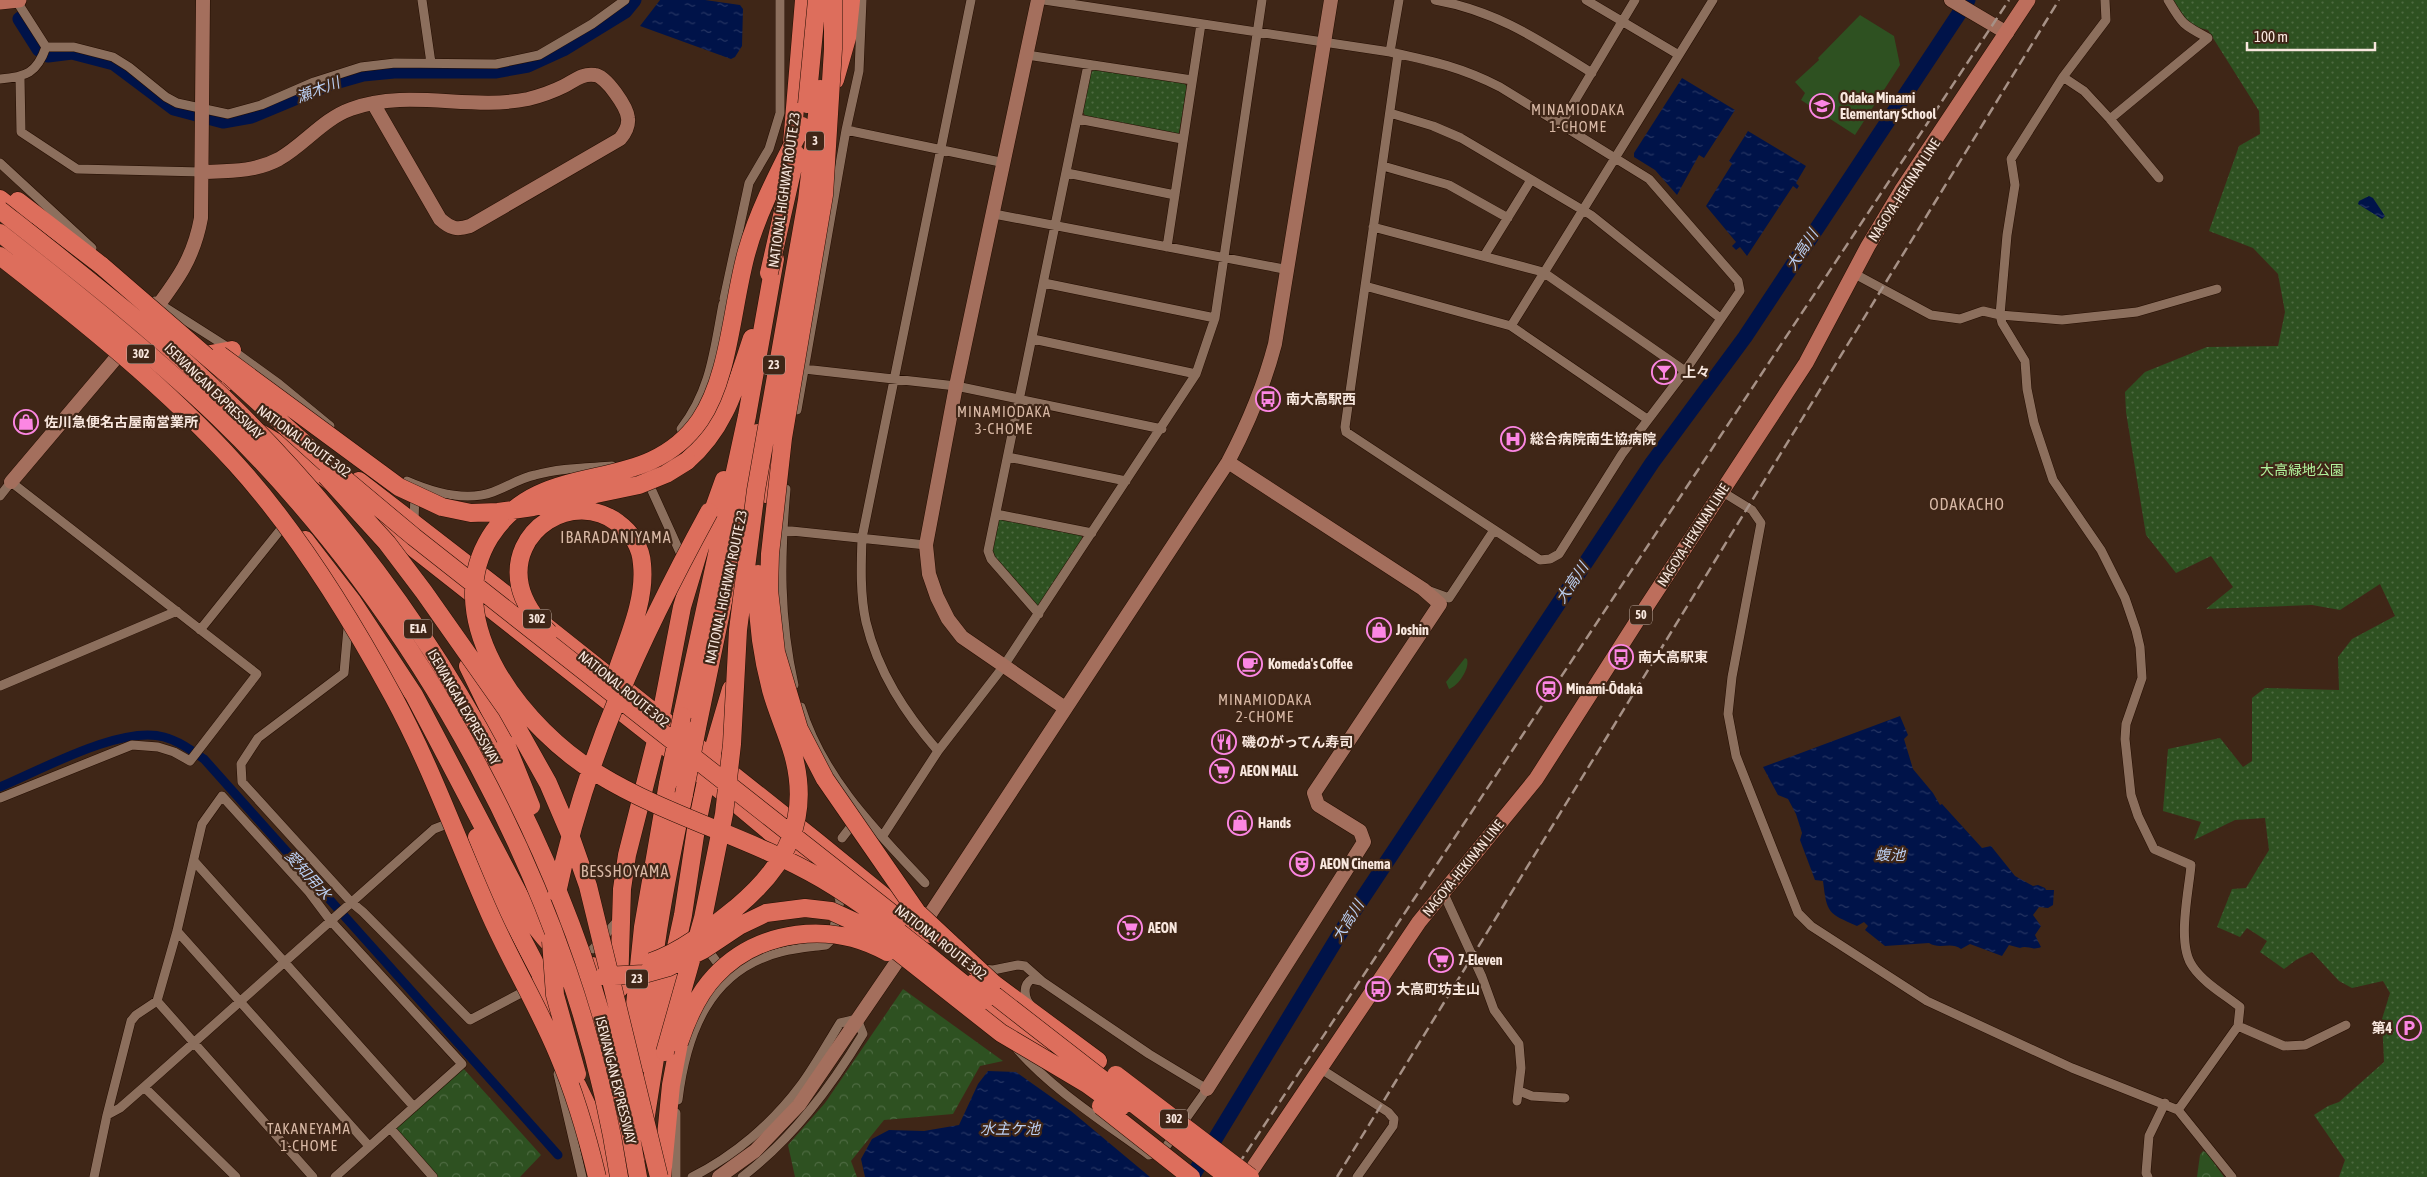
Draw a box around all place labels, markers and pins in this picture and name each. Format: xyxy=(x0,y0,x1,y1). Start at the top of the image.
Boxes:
place label: Odaka Minami Elementary School xyxy=(1840,90,1936,122)
school or university icon: Odaka Minami Elementary School xyxy=(1809,93,1835,119)
bar icon: 上々 xyxy=(1651,359,1677,385)
place label: 上々 xyxy=(1682,364,1710,380)
bus stop icon: 南大高駅西 xyxy=(1255,386,1281,412)
place label: 南大高駅西 xyxy=(1286,391,1356,407)
shop icon: 佐川急便名古屋南営業所 xyxy=(13,409,39,435)
place label: 佐川急便名古屋南営業所 xyxy=(44,414,198,430)
hospital icon: 総合病院南生協病院 xyxy=(1500,426,1526,452)
place label: 総合病院南生協病院 xyxy=(1530,431,1656,447)
shop icon: Joshin xyxy=(1366,617,1392,643)
place label: Joshin xyxy=(1395,622,1429,638)
bus stop icon: 南大高駅東 xyxy=(1608,644,1634,670)
place label: 南大高駅東 xyxy=(1638,649,1708,665)
cafe icon: Komeda's Coffee xyxy=(1237,651,1263,677)
place label: Komeda's Coffee xyxy=(1268,656,1353,672)
station icon: Minami-Ōdaka xyxy=(1536,676,1562,702)
place label: Minami-Ōdaka xyxy=(1566,680,1643,697)
restaurant icon: 磯のがってん寿司 xyxy=(1211,729,1237,755)
place label: 磯のがってん寿司 xyxy=(1241,734,1353,750)
supermarket icon: AEON MALL xyxy=(1209,758,1235,784)
place label: AEON MALL xyxy=(1239,763,1299,779)
shop icon: Hands xyxy=(1227,810,1253,836)
place label: Hands xyxy=(1258,815,1291,831)
theatre icon: AEON Cinema xyxy=(1289,851,1315,877)
place label: AEON Cinema xyxy=(1319,856,1391,872)
supermarket icon: AEON xyxy=(1117,915,1143,941)
place label: AEON xyxy=(1147,920,1177,936)
supermarket icon: 7-Eleven xyxy=(1428,947,1454,973)
place label: 7-Eleven xyxy=(1458,952,1503,968)
bus stop icon: 大高町坊主山 xyxy=(1365,976,1391,1002)
place label: 大高町坊主山 xyxy=(1396,981,1480,997)
parking icon: 第4 xyxy=(2396,1015,2422,1041)
place label: 第4 xyxy=(2371,1020,2392,1036)

